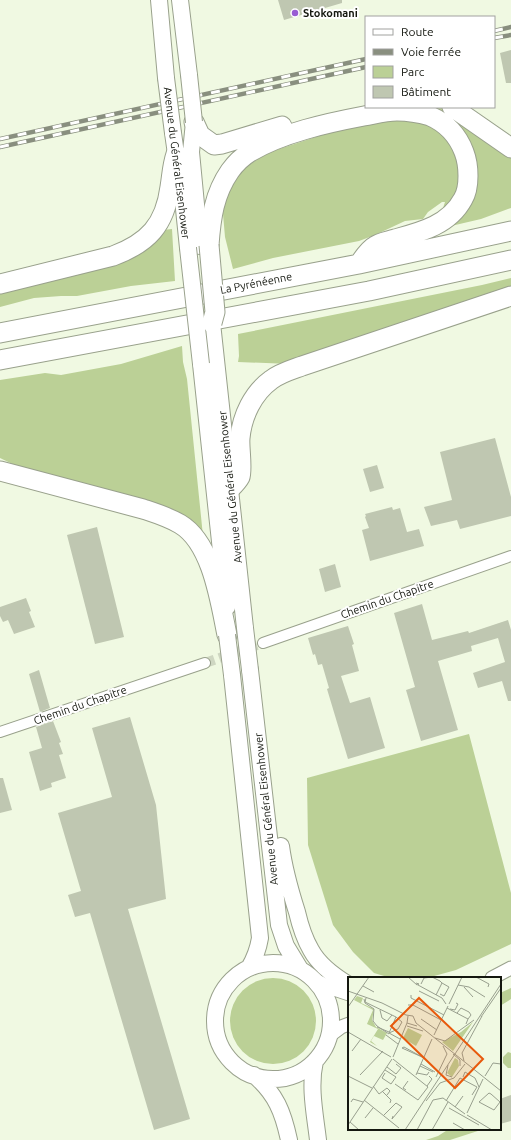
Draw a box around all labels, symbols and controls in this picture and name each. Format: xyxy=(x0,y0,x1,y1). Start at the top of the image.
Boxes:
place label: Stokomani xyxy=(303,7,358,19)
marker: Stokomani xyxy=(290,8,300,18)
legend xyxy=(365,16,495,108)
text: Route xyxy=(401,25,434,38)
text: Voie ferrée xyxy=(401,45,461,58)
text: Parc xyxy=(401,65,425,78)
text: Bâtiment xyxy=(401,85,451,98)
street label: Avenue du Général Eisenhower xyxy=(162,86,192,241)
street label: La Pyrénéenne xyxy=(219,270,293,296)
street label: Avenue du Général Eisenhower xyxy=(216,409,244,564)
street label: Chemin du Chapitre xyxy=(339,577,435,621)
street label: Chemin du Chapitre xyxy=(32,683,128,727)
street label: Avenue du Général Eisenhower xyxy=(252,731,280,886)
inset map xyxy=(348,977,501,1130)

